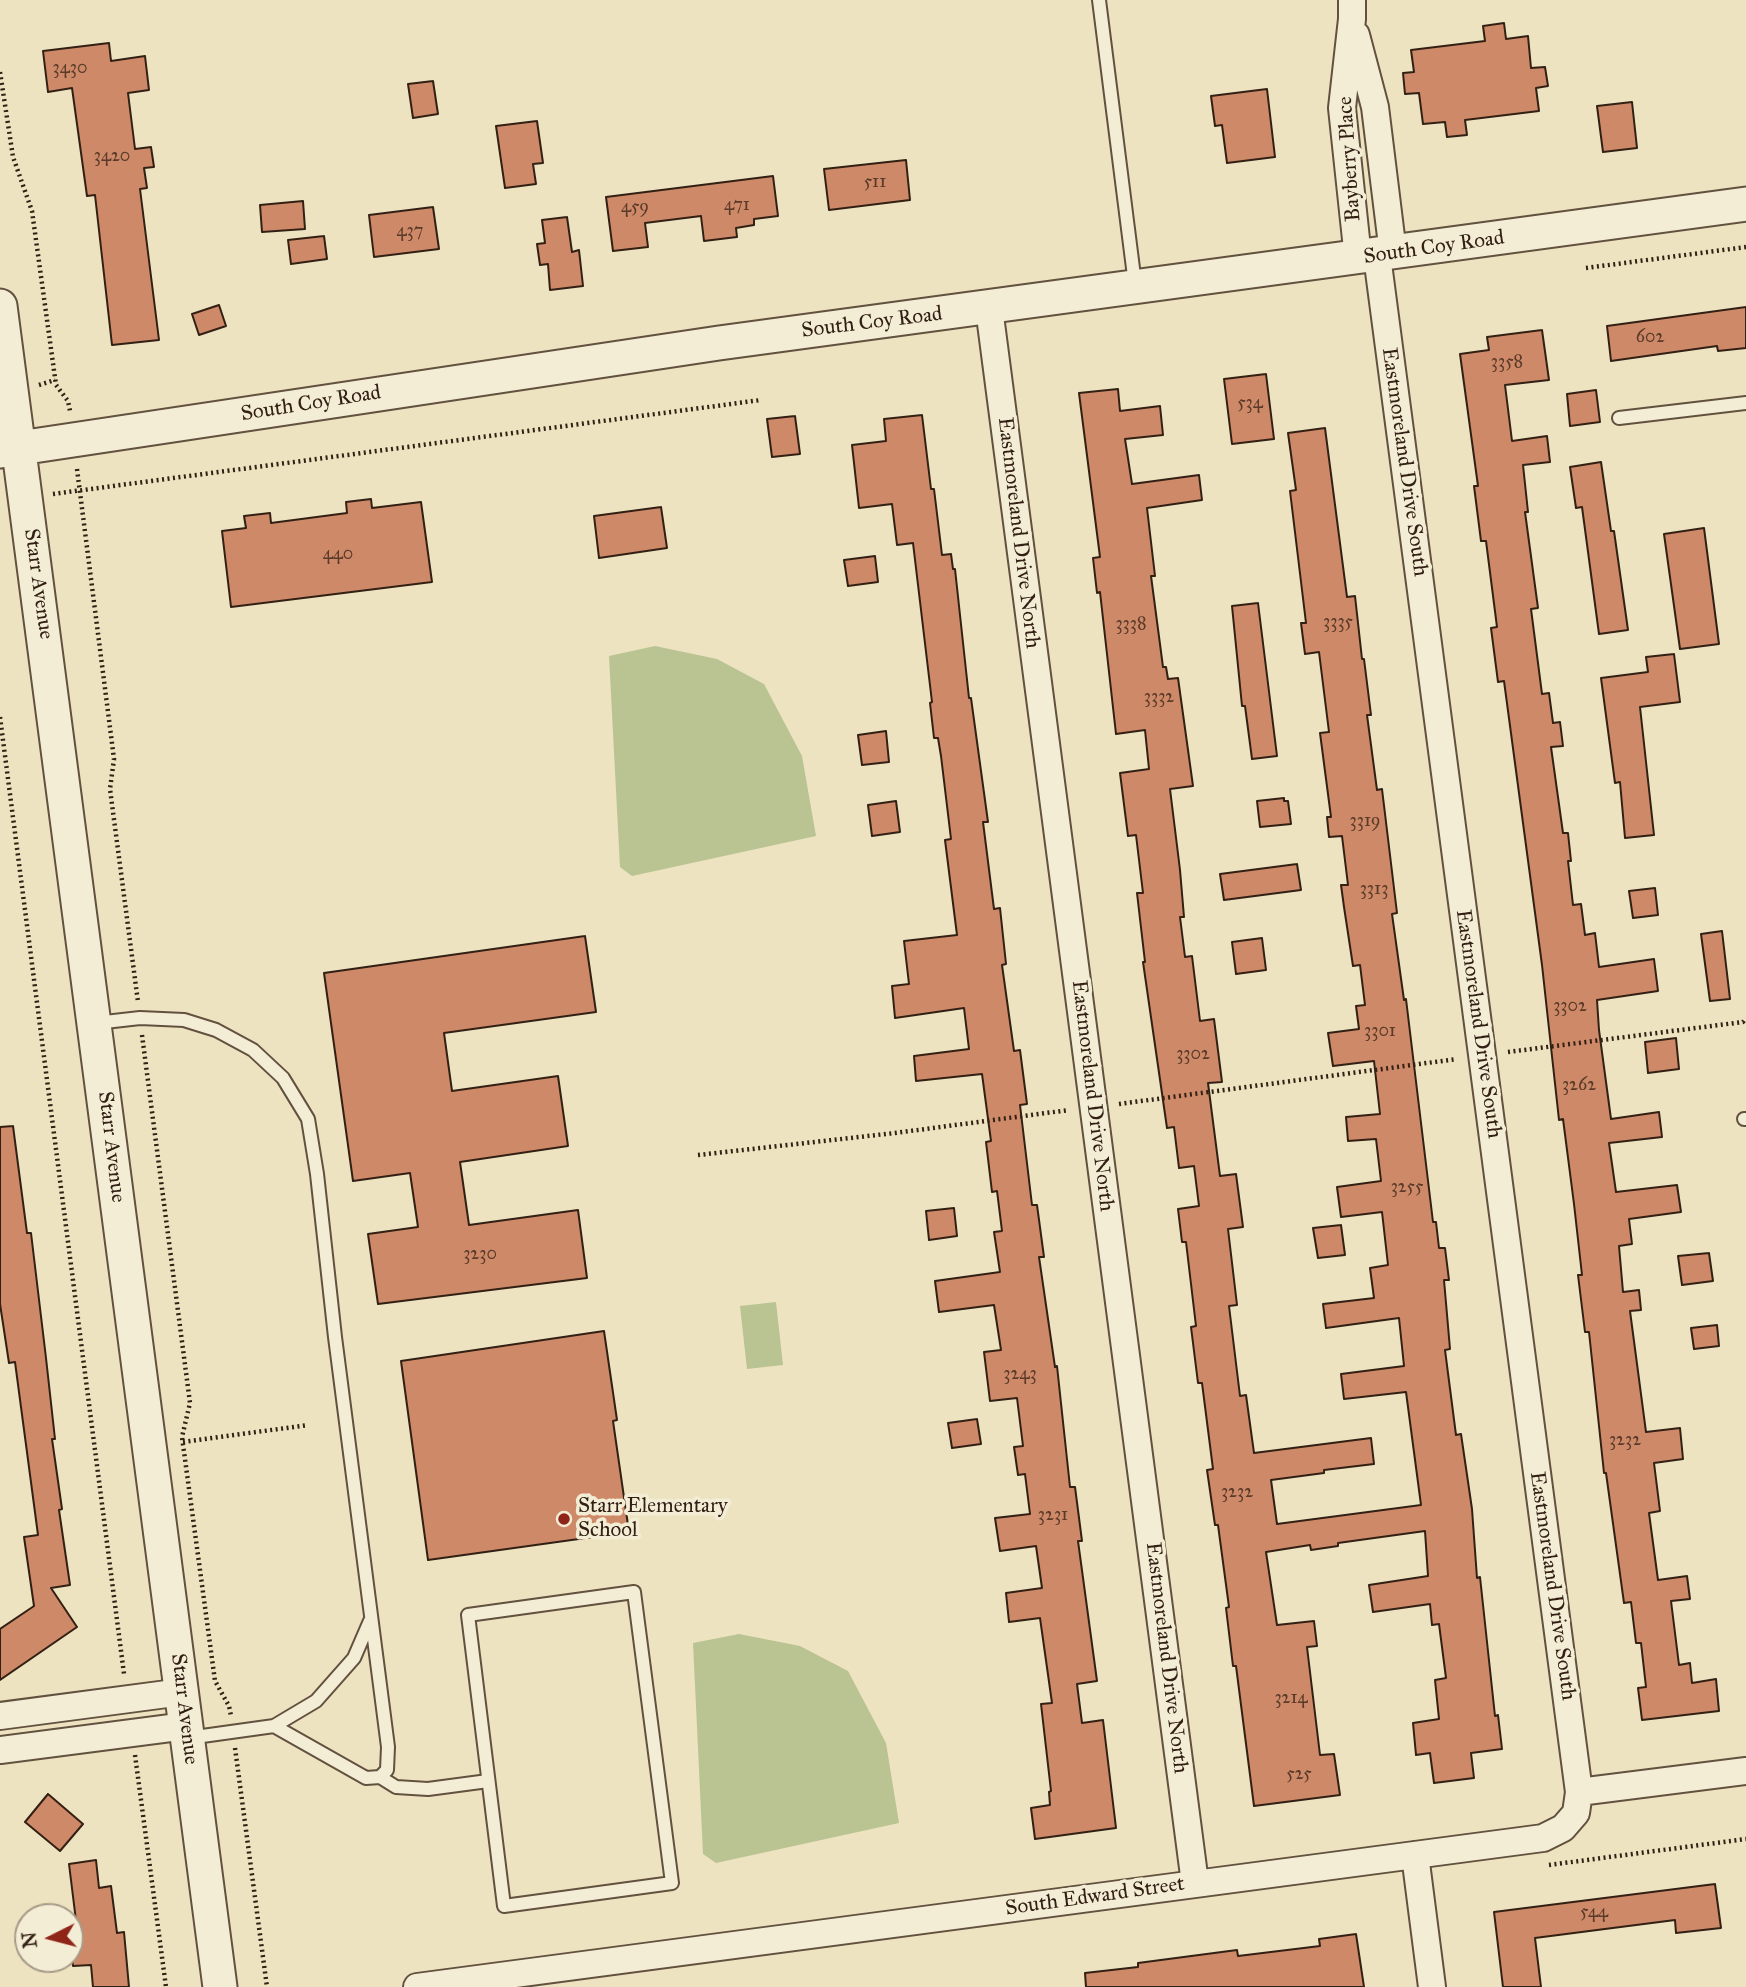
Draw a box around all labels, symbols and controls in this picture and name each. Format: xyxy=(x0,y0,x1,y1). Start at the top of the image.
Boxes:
house number: 3430 xyxy=(53,58,87,80)
street label: Bayberry Place xyxy=(1333,95,1367,223)
house number: 3420 xyxy=(94,146,130,168)
house number: 511 xyxy=(864,172,886,194)
house number: 471 xyxy=(724,195,750,217)
house number: 459 xyxy=(621,197,649,219)
house number: 437 xyxy=(397,221,423,243)
street label: South Coy Road xyxy=(1362,226,1506,270)
street label: South Coy Road xyxy=(800,302,944,344)
house number: 602 xyxy=(1636,327,1664,349)
street label: Eastmoreland Drive South xyxy=(1375,346,1433,578)
house number: 3358 xyxy=(1491,352,1523,374)
street label: South Coy Road xyxy=(239,380,383,428)
house number: 534 xyxy=(1237,393,1263,415)
street label: Eastmoreland Drive North xyxy=(991,416,1045,650)
street label: Starr Avenue xyxy=(18,527,58,641)
house number: 440 xyxy=(323,544,353,566)
house number: 3335 xyxy=(1323,612,1353,634)
house number: 3338 xyxy=(1115,614,1147,636)
house number: 3332 xyxy=(1144,687,1174,709)
house number: 3319 xyxy=(1349,811,1381,833)
house number: 3313 xyxy=(1360,879,1388,901)
street label: Eastmoreland Drive South xyxy=(1449,908,1507,1140)
street label: Eastmoreland Drive North xyxy=(1065,979,1119,1213)
house number: 3302 xyxy=(1553,996,1587,1018)
house number: 3301 xyxy=(1364,1021,1396,1043)
house number: 3302 xyxy=(1176,1044,1210,1066)
house number: 3262 xyxy=(1562,1075,1596,1097)
street label: Starr Avenue xyxy=(92,1090,130,1204)
house number: 3255 xyxy=(1391,1177,1423,1199)
house number: 3230 xyxy=(463,1244,497,1266)
house number: 3243 xyxy=(1003,1364,1037,1386)
house number: 3232 xyxy=(1609,1430,1641,1452)
street label: Eastmoreland Drive South xyxy=(1523,1470,1581,1702)
house number: 3232 xyxy=(1221,1482,1253,1504)
place label: Starr Elementary School xyxy=(578,1494,728,1544)
house number: 3231 xyxy=(1038,1505,1068,1527)
marker: Starr Elementary School xyxy=(556,1511,572,1527)
street label: Eastmoreland Drive North xyxy=(1139,1541,1193,1775)
street label: Starr Avenue xyxy=(165,1652,203,1766)
house number: 3214 xyxy=(1274,1688,1308,1710)
house number: 525 xyxy=(1286,1764,1312,1786)
street label: South Edward Street xyxy=(1004,1872,1186,1922)
house number: 544 xyxy=(1580,1902,1608,1924)
north arrow xyxy=(14,1903,84,1973)
text: N xyxy=(17,1931,42,1949)

